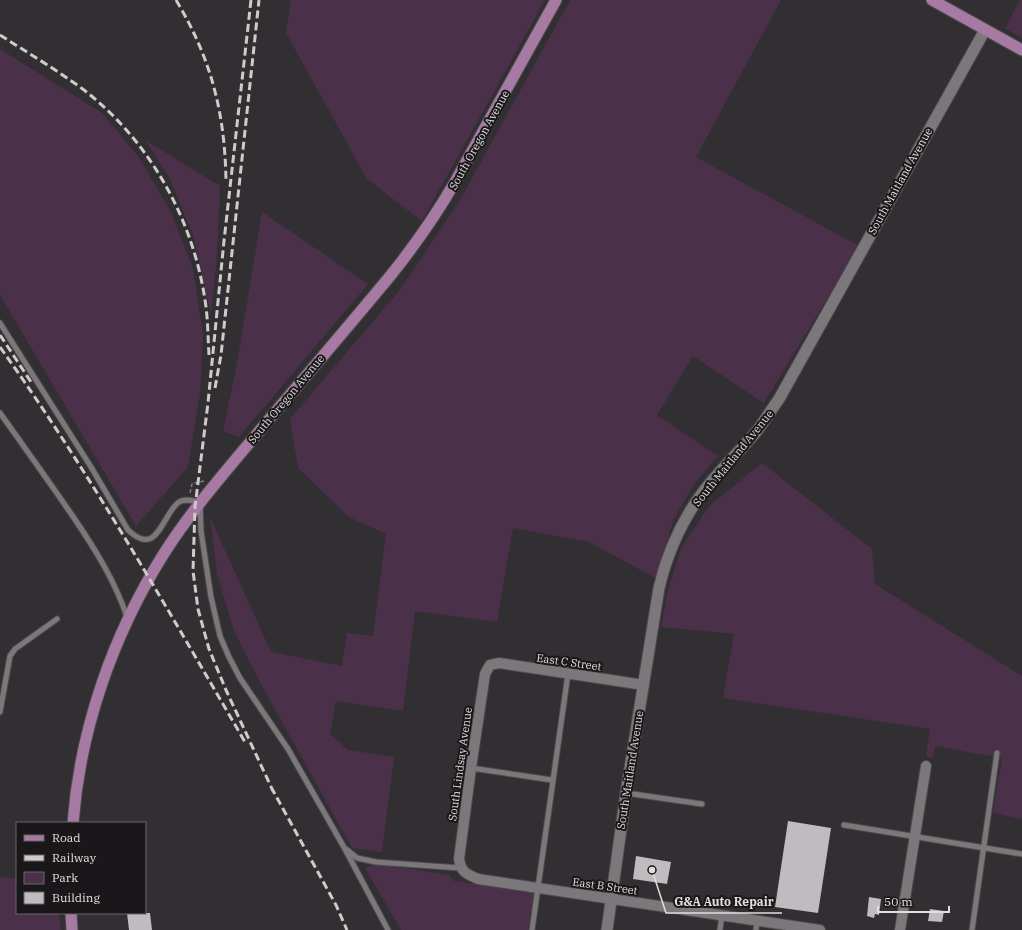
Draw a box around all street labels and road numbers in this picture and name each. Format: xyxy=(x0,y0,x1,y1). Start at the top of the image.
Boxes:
street label: South Oregon Avenue xyxy=(446,88,512,192)
street label: South Maitland Avenue xyxy=(865,125,935,237)
street label: South Oregon Avenue xyxy=(245,352,327,446)
street label: South Maitland Avenue xyxy=(690,407,776,509)
street label: East C Street xyxy=(536,651,602,673)
street label: South Lindsay Avenue xyxy=(445,706,475,822)
street label: South Maitland Avenue xyxy=(614,710,646,830)
street label: East B Street xyxy=(572,875,639,898)

